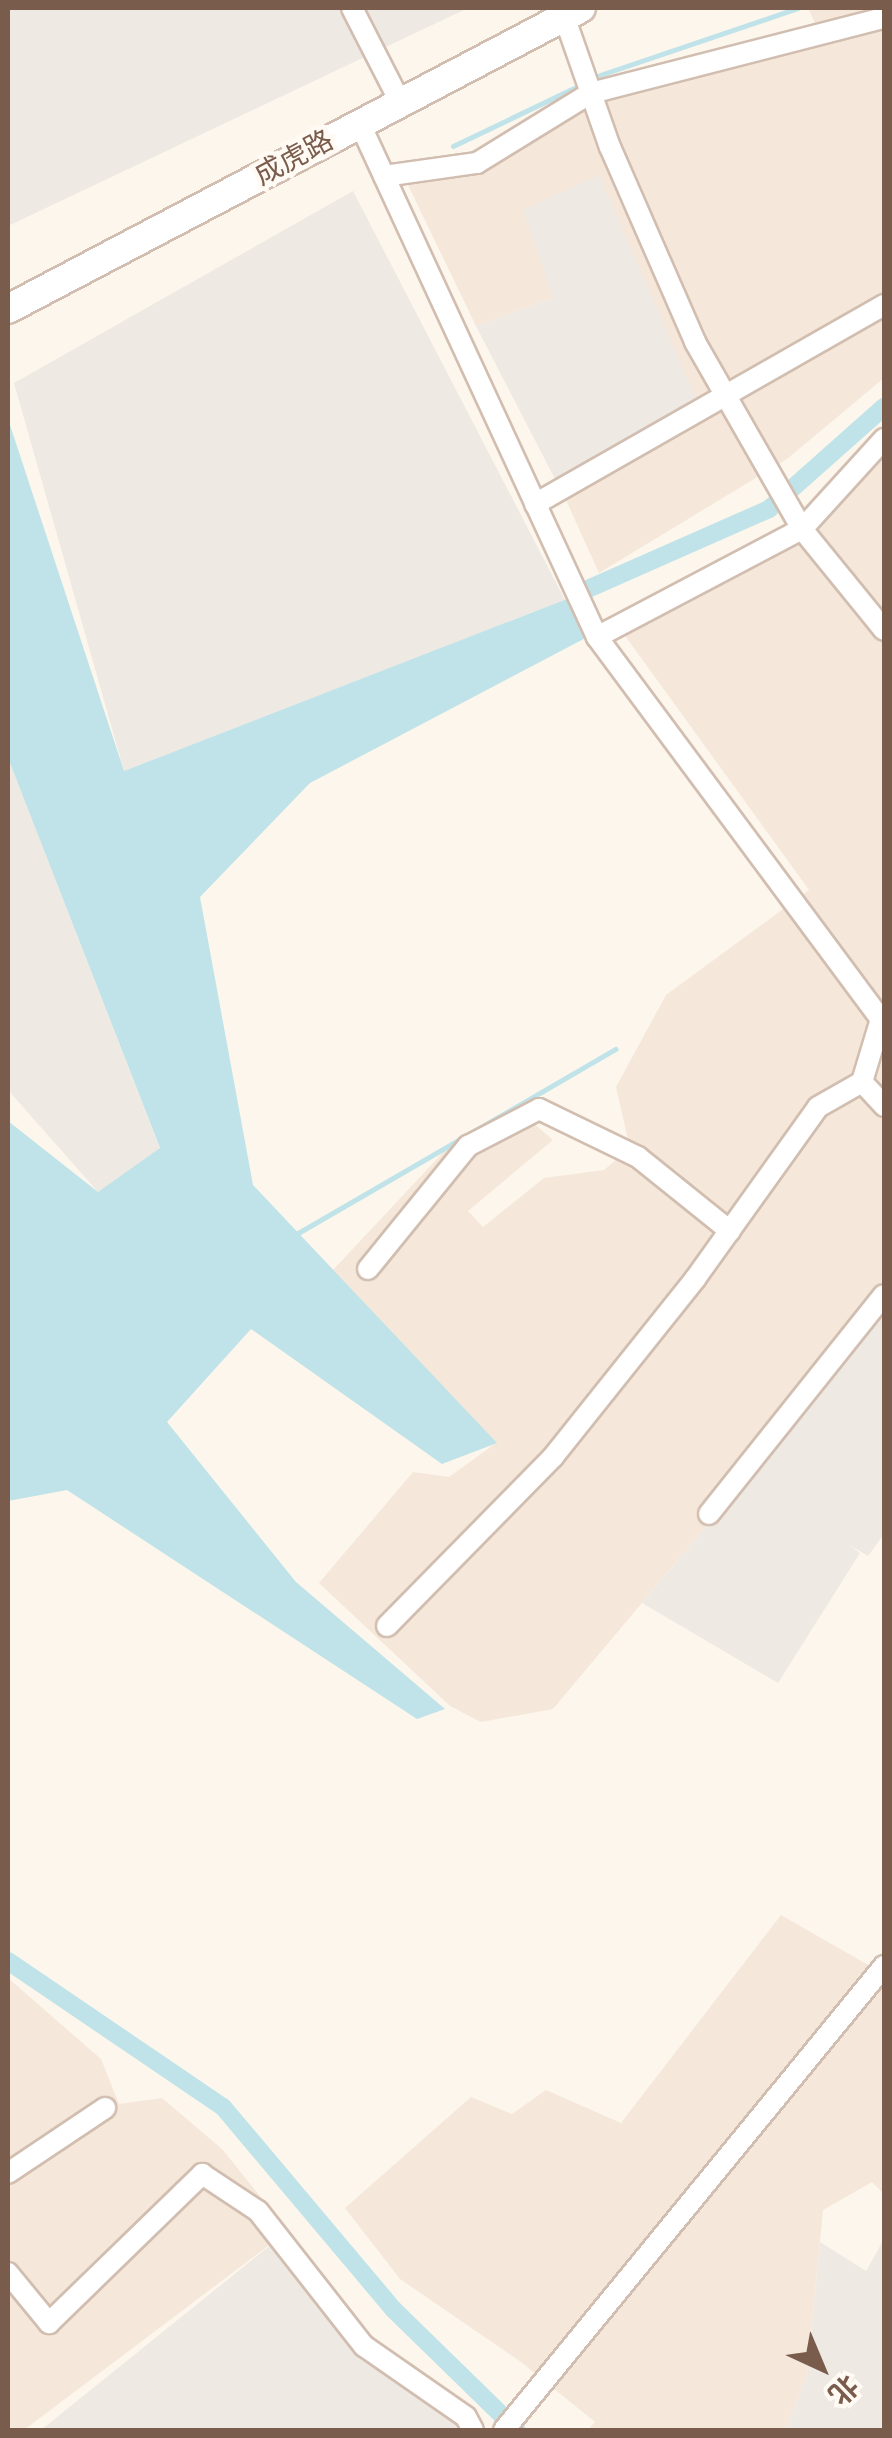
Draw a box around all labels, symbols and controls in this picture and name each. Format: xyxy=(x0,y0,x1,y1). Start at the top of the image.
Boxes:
street label: 成虎路 xyxy=(249,123,339,193)
north arrow xyxy=(772,2318,872,2418)
text: 北 xyxy=(822,2368,865,2412)

